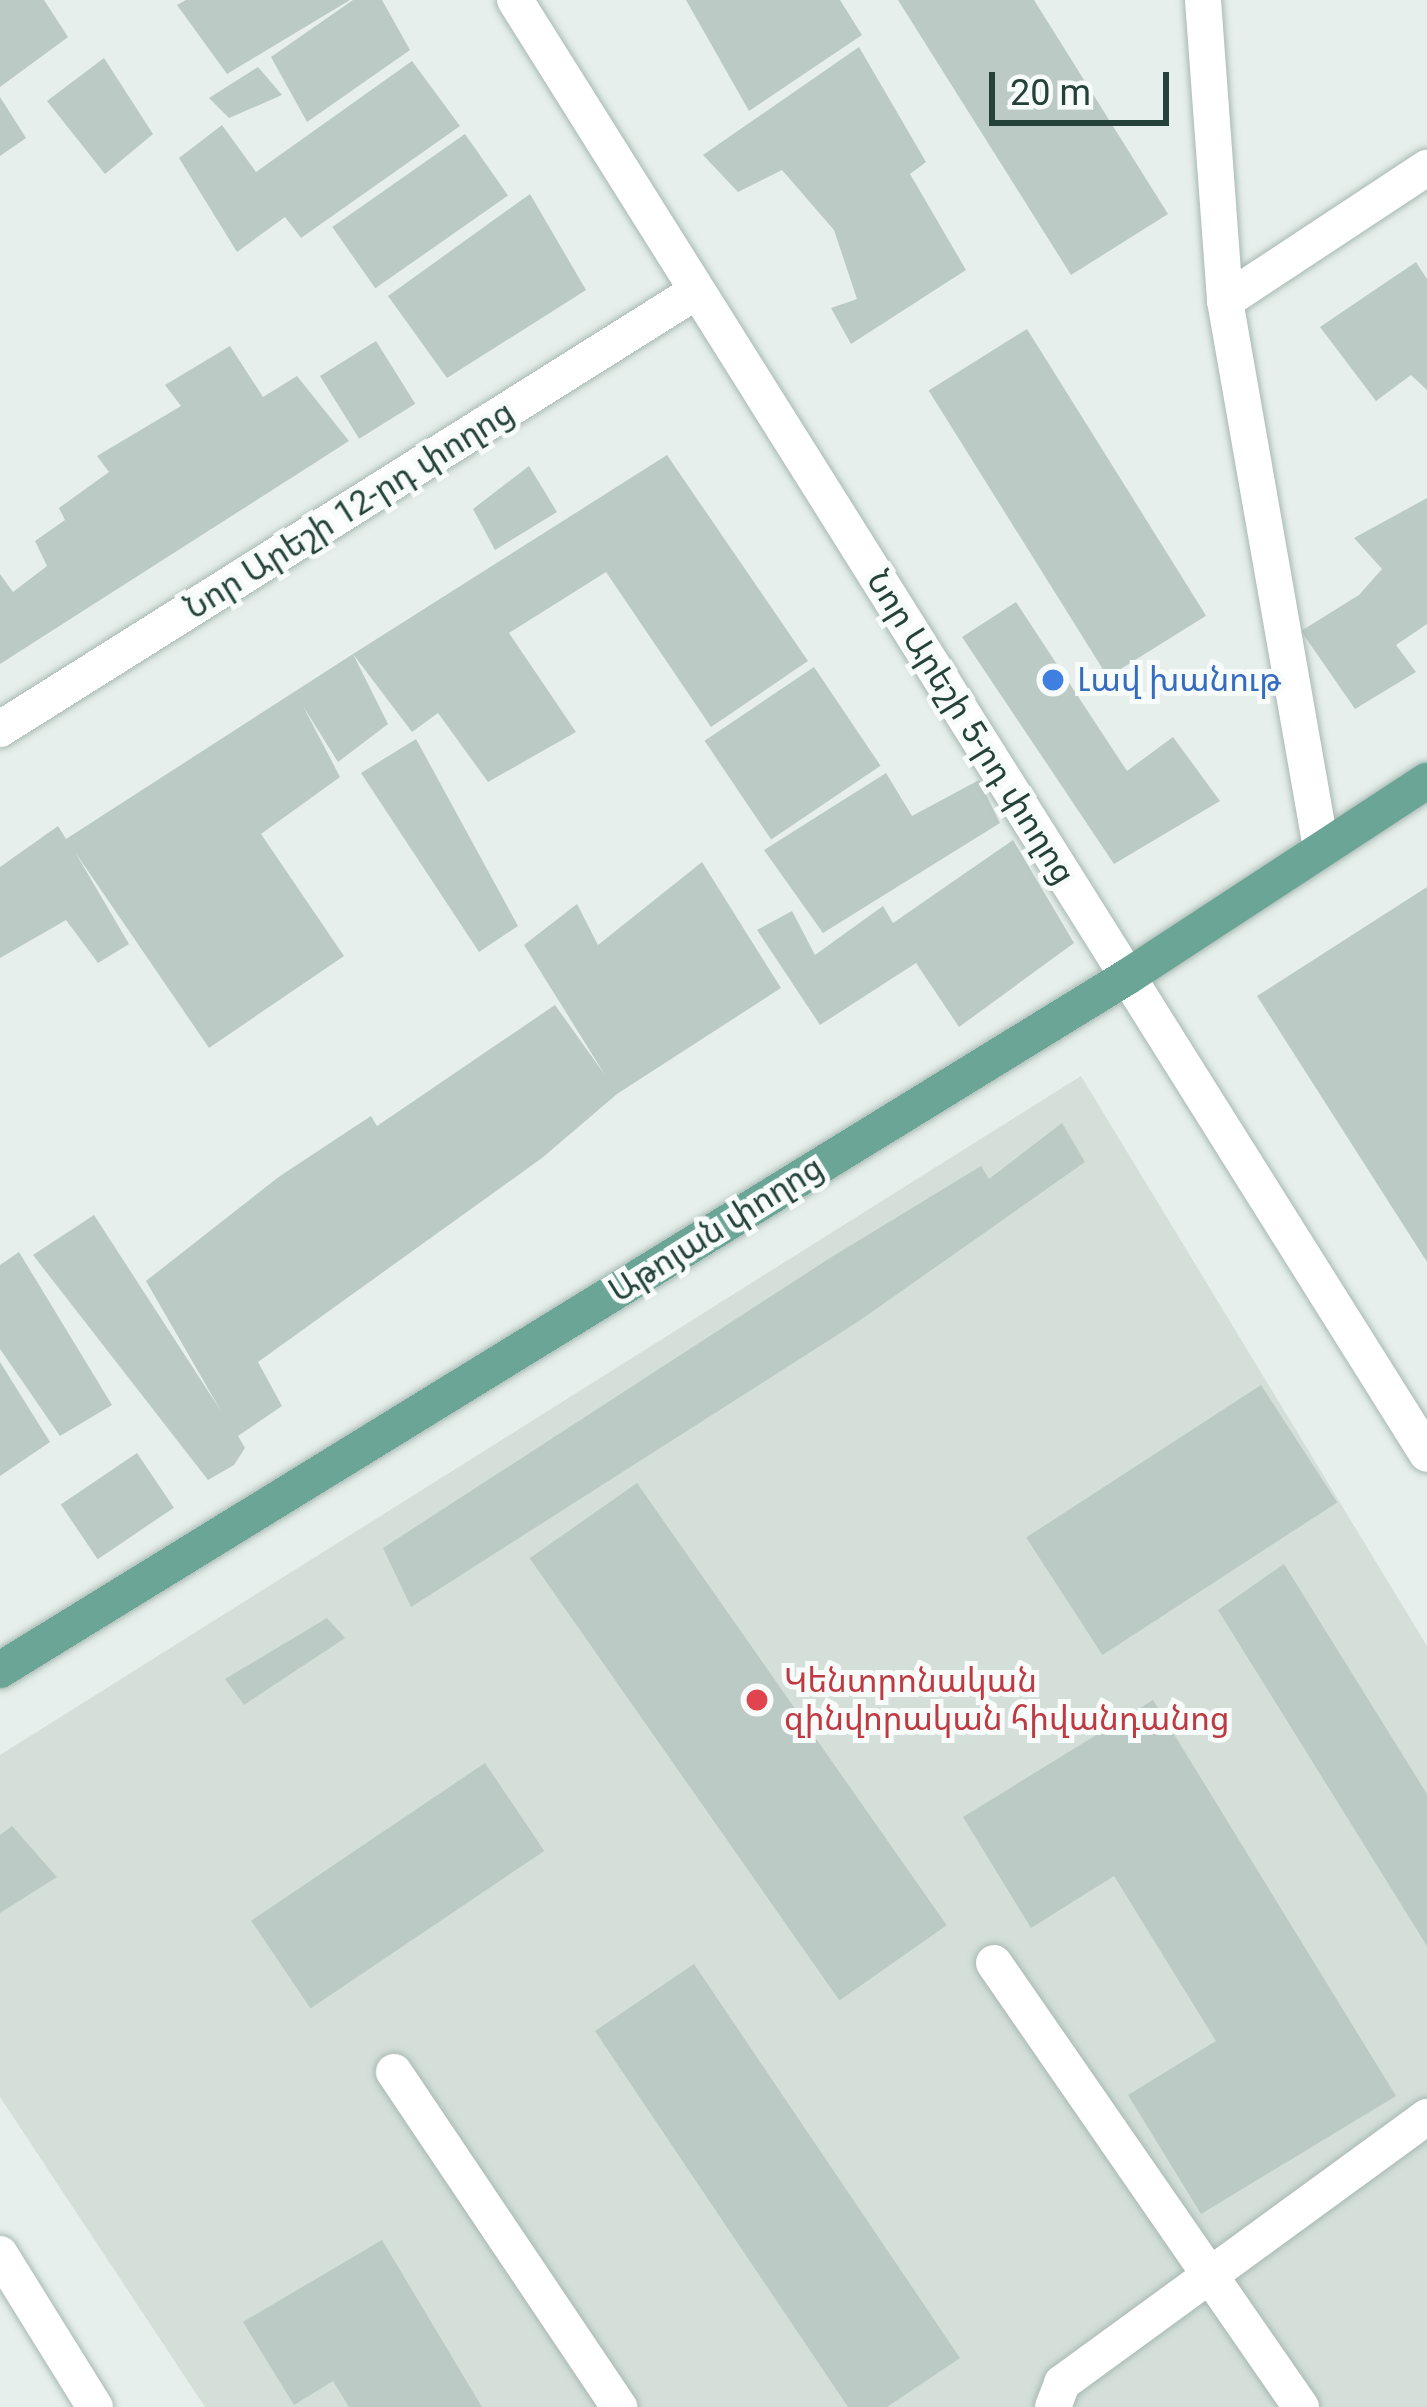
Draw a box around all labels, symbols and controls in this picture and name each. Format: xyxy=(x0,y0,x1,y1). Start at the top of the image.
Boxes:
scale bar xyxy=(995,48,1175,122)
text: 20 m xyxy=(1010,72,1091,114)
street label: Նոր Արեշի 12-րդ փողոց xyxy=(177,392,521,628)
street label: Նոր Արեշի 5-րդ փողոց xyxy=(858,563,1084,891)
place label: Լավ խանութ xyxy=(1077,660,1281,700)
marker: Լավ խանութ xyxy=(1040,667,1066,693)
street label: Աթոյան փողոց xyxy=(602,1147,830,1311)
place label: Կենտրոնական զինվորական հիվանդանոց xyxy=(784,1661,1230,1739)
marker: Կենտրոնական զինվորական հիվանդանոց xyxy=(741,1684,773,1716)

